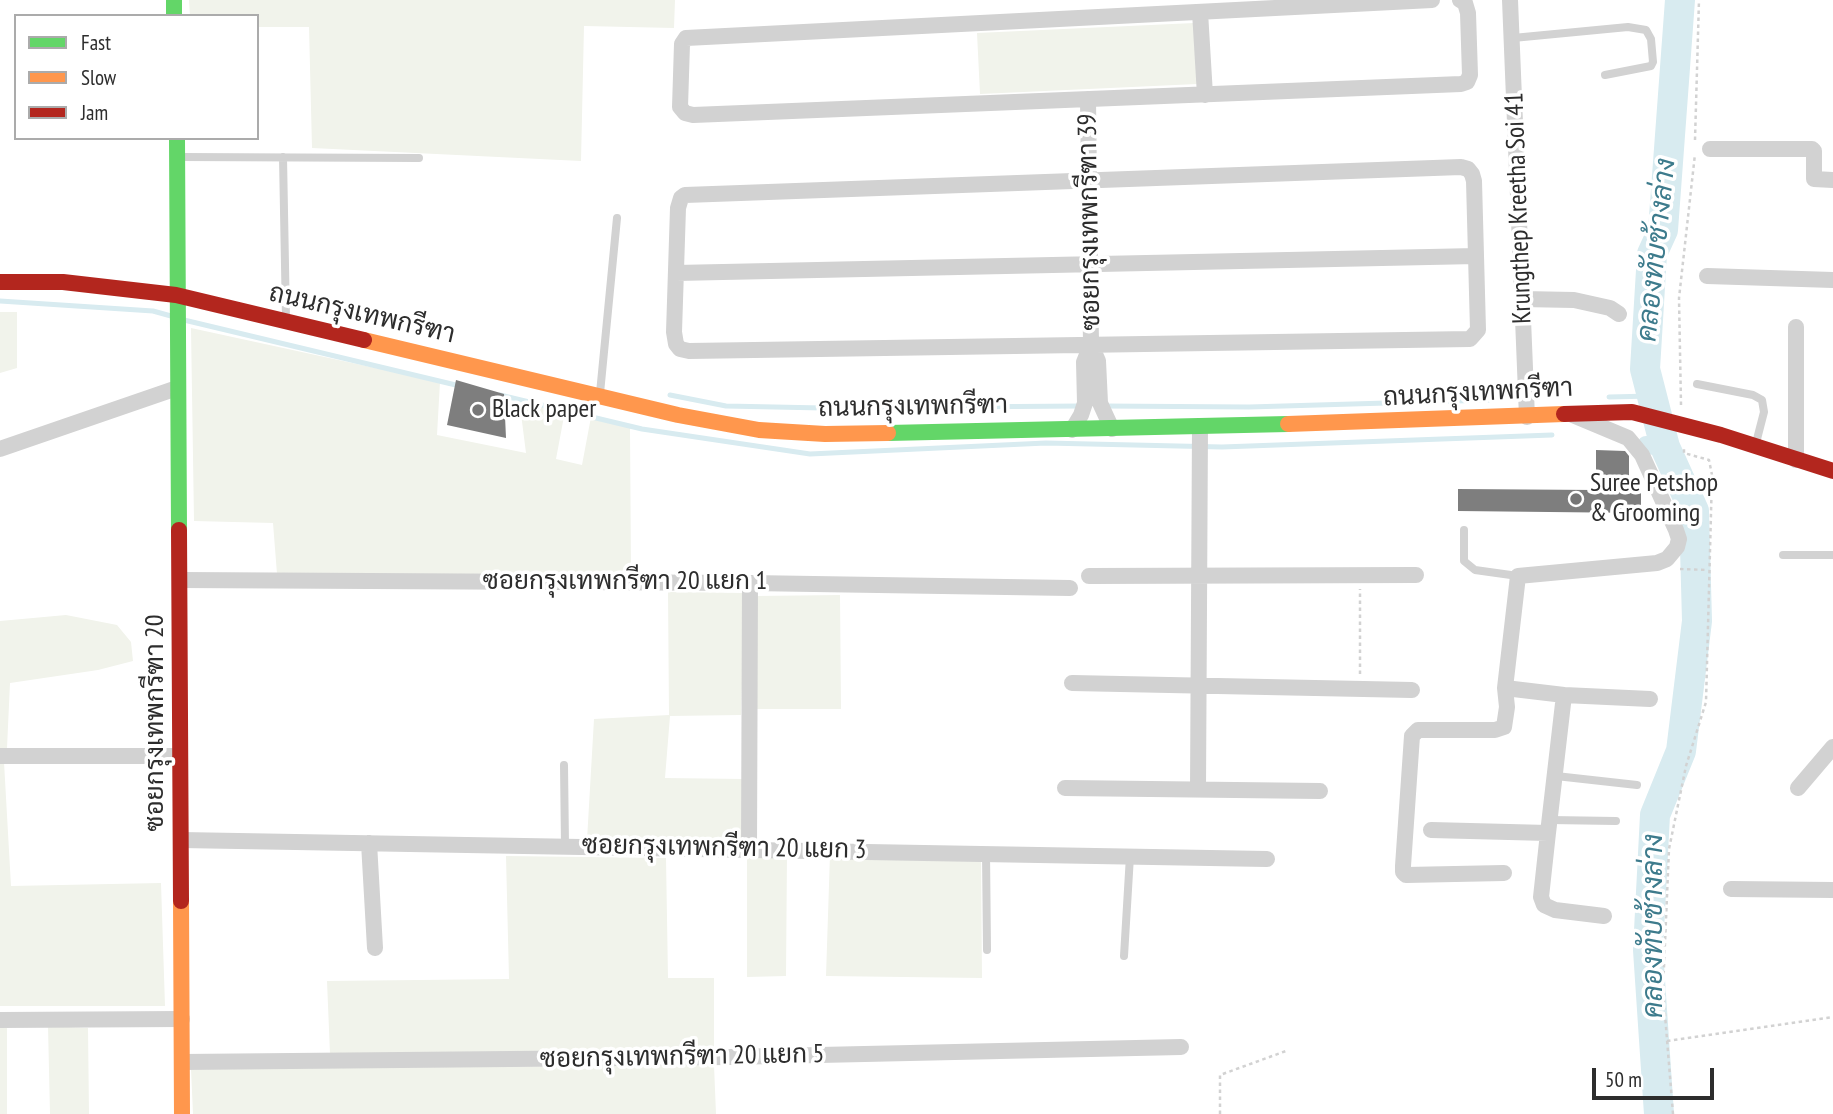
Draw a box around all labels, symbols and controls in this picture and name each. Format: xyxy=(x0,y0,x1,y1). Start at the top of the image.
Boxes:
legend xyxy=(14,14,259,140)
text: Fast xyxy=(81,29,111,56)
text: Slow xyxy=(81,64,116,91)
street label: Krungthep Kreetha Soi 41 xyxy=(1499,92,1539,324)
text: Jam xyxy=(81,99,108,126)
street label: ซอยกรุงเทพกรีฑา 39 xyxy=(1073,113,1107,331)
water label: คลองทับช้างล่าง xyxy=(1631,156,1683,344)
street label: ถนนกรุงเทพกรีฑา xyxy=(266,277,458,351)
street label: ถนนกรุงเทพกรีฑา xyxy=(1382,372,1574,414)
street label: ถนนกรุงเทพกรีฑา xyxy=(818,390,1008,424)
place label: Black paper xyxy=(492,394,596,426)
marker: Black paper xyxy=(470,402,486,418)
place label: Suree Petshop & Grooming xyxy=(1590,468,1718,530)
marker: Suree Petshop & Grooming xyxy=(1568,491,1584,507)
street label: ซอยกรุงเทพกรีฑา 20 แยก 1 xyxy=(483,566,767,598)
street label: ซอยกรุงเทพกรีฑา 20 xyxy=(140,615,172,831)
street label: ซอยกรุงเทพกรีฑา 20 แยก 3 xyxy=(582,830,866,866)
water label: คลองทับช้างล่าง xyxy=(1637,834,1671,1018)
street label: ซอยกรุงเทพกรีฑา 20 แยก 5 xyxy=(540,1039,824,1075)
scale bar xyxy=(1595,1054,1717,1098)
text: 50 m xyxy=(1605,1066,1642,1093)

